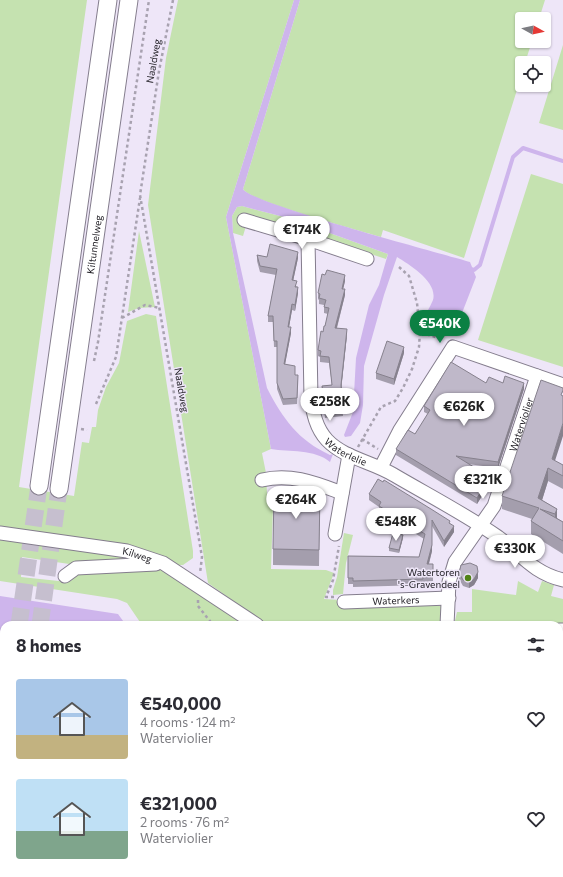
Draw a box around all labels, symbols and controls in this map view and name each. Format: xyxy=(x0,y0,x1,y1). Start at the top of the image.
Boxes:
north arrow xyxy=(515,12,551,48)
map controls xyxy=(515,12,551,92)
street label: Naaldweg xyxy=(143,37,163,84)
button: locate xyxy=(515,56,551,92)
street label: Kiltunnelweg xyxy=(84,214,104,275)
pin: €174K xyxy=(274,216,330,250)
text: €174K xyxy=(283,221,321,237)
pin: €540K xyxy=(412,310,468,344)
text: €540K xyxy=(419,315,461,331)
street label: Naaldweg xyxy=(172,367,192,414)
pin: €258K xyxy=(302,388,358,422)
text: €258K xyxy=(309,393,351,409)
pin: €626K xyxy=(436,393,492,427)
street label: Waterviolier xyxy=(506,396,535,453)
text: €626K xyxy=(443,398,485,414)
street label: Waterlelie xyxy=(322,435,369,468)
pin: €321K xyxy=(455,466,511,500)
text: €321K xyxy=(463,471,503,487)
pin: €264K xyxy=(268,486,324,520)
text: €264K xyxy=(275,491,317,507)
pin: €548K xyxy=(368,508,424,542)
text: €548K xyxy=(375,513,417,529)
pin: €330K xyxy=(487,535,543,569)
text: €330K xyxy=(494,540,536,556)
street label: Kilweg xyxy=(122,544,154,565)
place label: Watertoren 's-Gravendeel xyxy=(398,566,460,590)
marker: Watertoren 's-Gravendeel xyxy=(463,573,473,583)
street label: Waterkers xyxy=(372,593,420,607)
icon: filters xyxy=(525,634,547,656)
text: 8 homes xyxy=(16,635,81,656)
text: €540,000 xyxy=(140,693,221,714)
icon: home xyxy=(48,695,96,743)
icon: heart xyxy=(525,708,547,730)
text: 4 rooms · 124 m² xyxy=(140,714,236,730)
text: Waterviolier xyxy=(140,730,213,746)
text: €321,000 xyxy=(140,793,217,814)
icon: home xyxy=(48,795,96,843)
icon: heart xyxy=(525,808,547,830)
text: 2 rooms · 76 m² xyxy=(140,814,229,830)
text: Waterviolier xyxy=(140,830,213,846)

